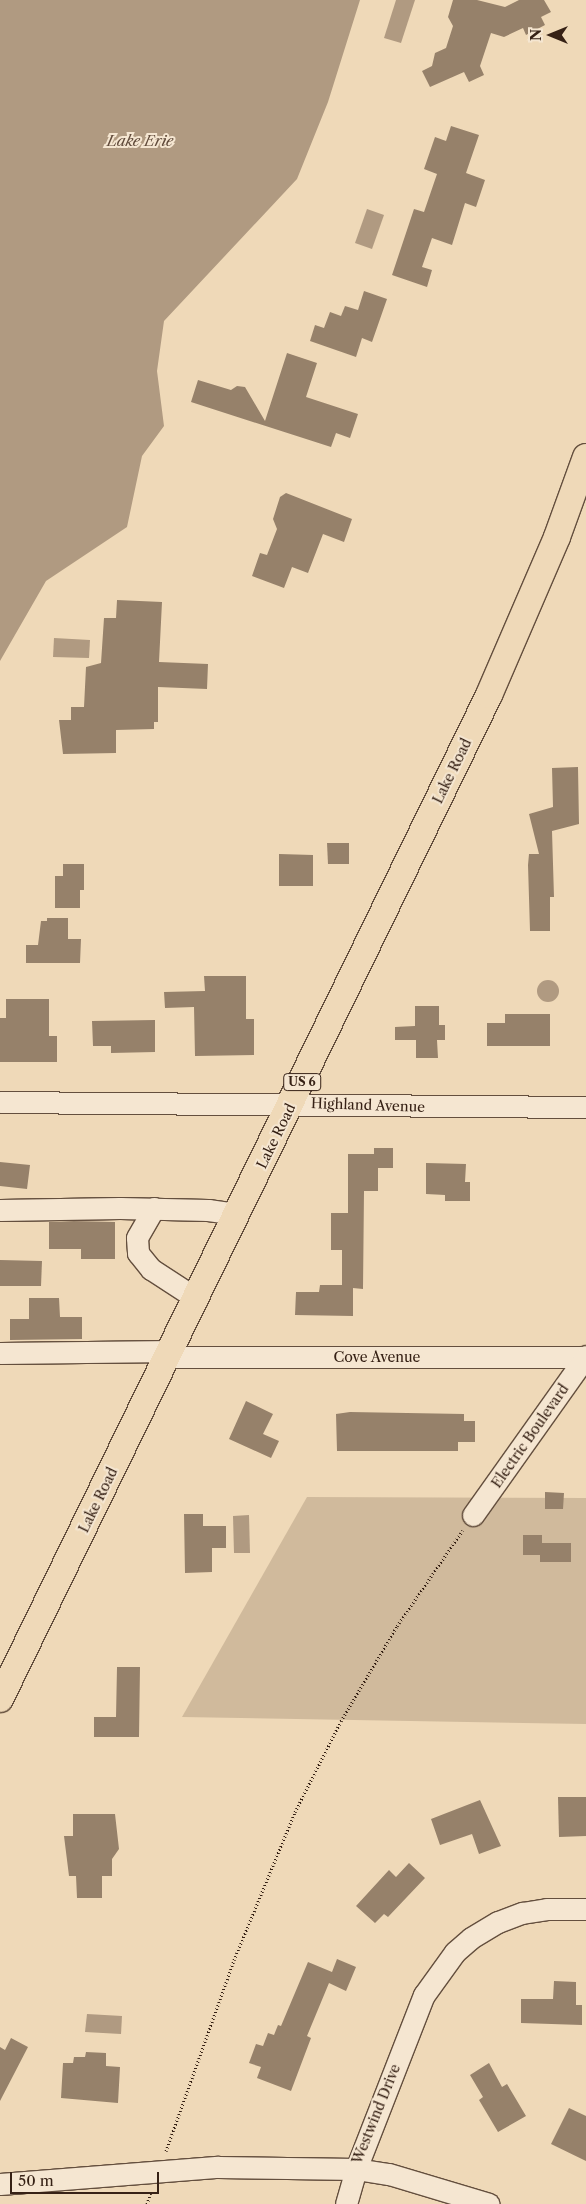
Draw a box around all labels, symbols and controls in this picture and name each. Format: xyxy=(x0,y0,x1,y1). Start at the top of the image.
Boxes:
north arrow xyxy=(526,10,576,60)
text: N xyxy=(527,29,545,41)
water label: Lake Erie xyxy=(107,132,173,150)
street label: Lake Road xyxy=(429,736,475,806)
road number: US 6 xyxy=(282,1072,322,1092)
street label: Highland Avenue xyxy=(310,1095,426,1115)
street label: Lake Road xyxy=(253,1101,299,1171)
street label: Cove Avenue xyxy=(333,1349,421,1365)
street label: Electric Boulevard xyxy=(488,1381,572,1491)
street label: Lake Road xyxy=(75,1465,121,1535)
street label: Westwind Drive xyxy=(348,2062,404,2166)
scale bar xyxy=(12,2162,161,2194)
text: 50 m xyxy=(18,2171,54,2190)

